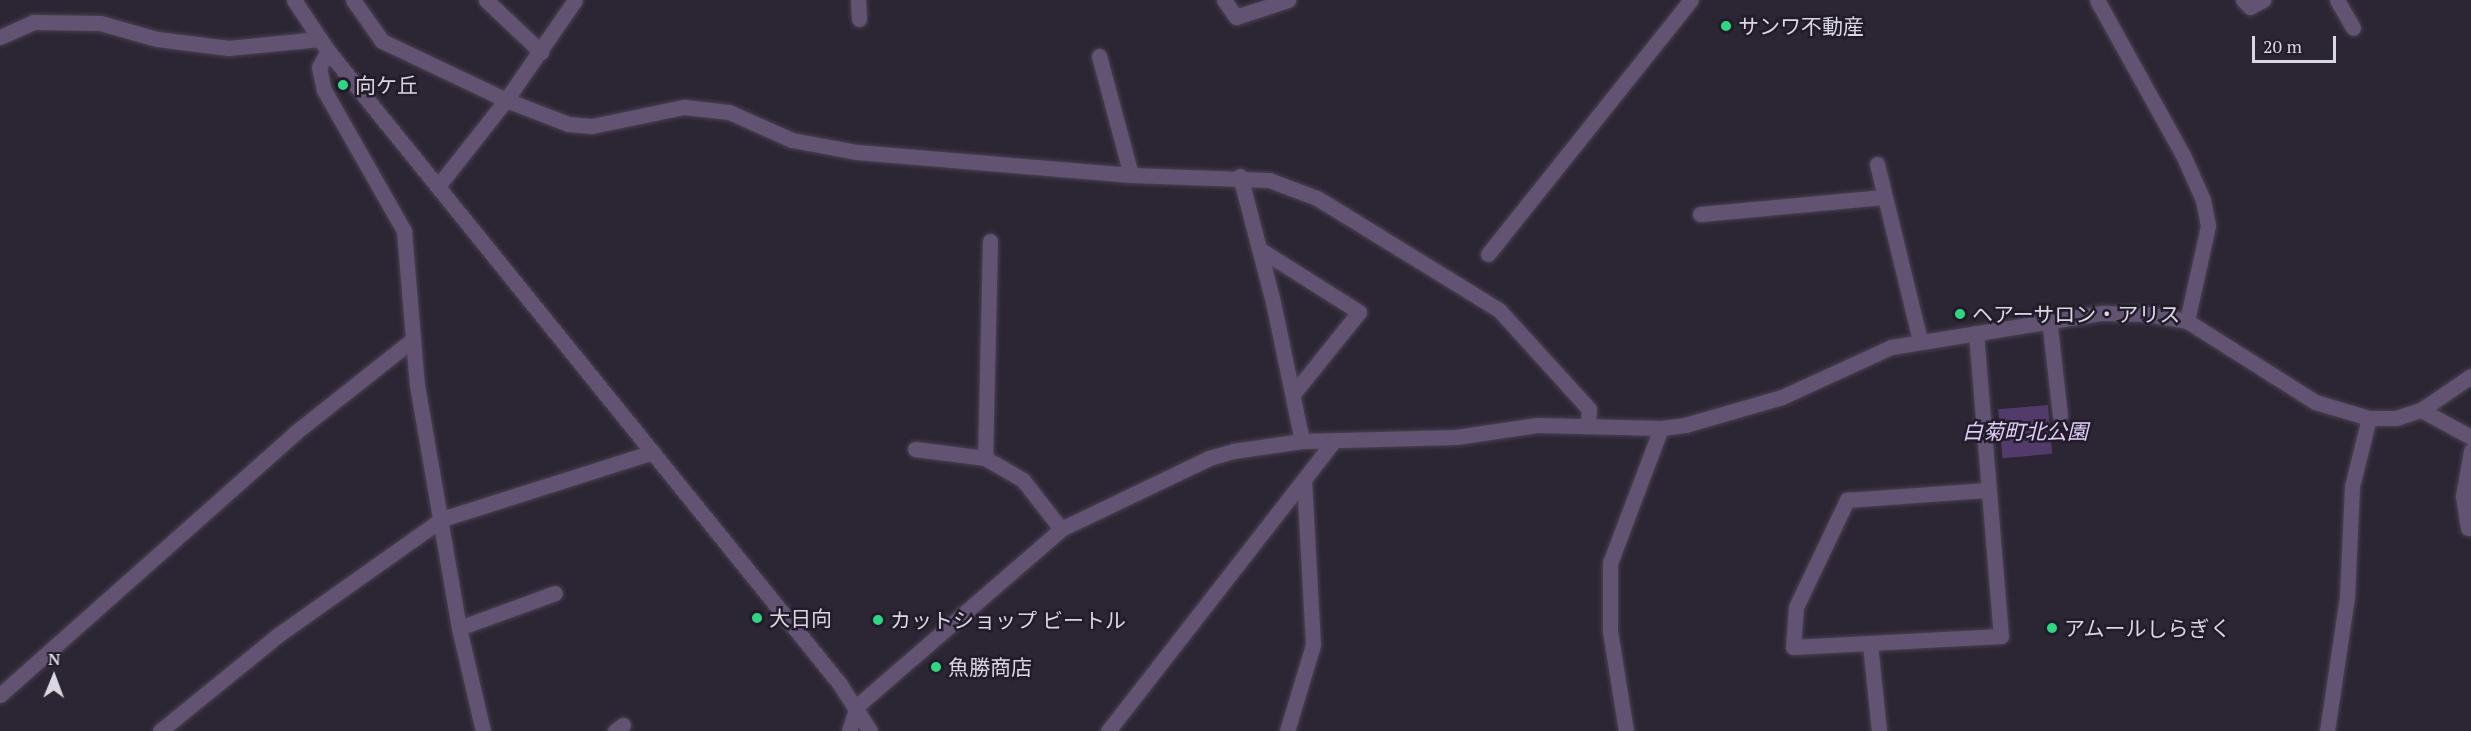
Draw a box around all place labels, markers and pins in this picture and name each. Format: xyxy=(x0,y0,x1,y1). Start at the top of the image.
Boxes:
place label: サンワ不動産 xyxy=(1738,13,1864,39)
marker: サンワ不動産 xyxy=(1719,19,1733,33)
place label: 向ケ丘 xyxy=(355,72,418,98)
marker: 向ケ丘 xyxy=(336,78,350,92)
place label: ヘアーサロン・アリス xyxy=(1972,301,2181,327)
marker: ヘアーサロン・アリス xyxy=(1953,307,1967,321)
place label: 大日向 xyxy=(769,605,832,631)
place label: カットショップ ビートル xyxy=(890,607,1126,633)
marker: 大日向 xyxy=(750,611,764,625)
marker: カットショップ ビートル xyxy=(871,613,885,627)
place label: アムールしらぎく xyxy=(2064,615,2232,641)
marker: アムールしらぎく xyxy=(2045,621,2059,635)
place label: 魚勝商店 xyxy=(948,654,1032,680)
marker: 魚勝商店 xyxy=(929,660,943,674)

